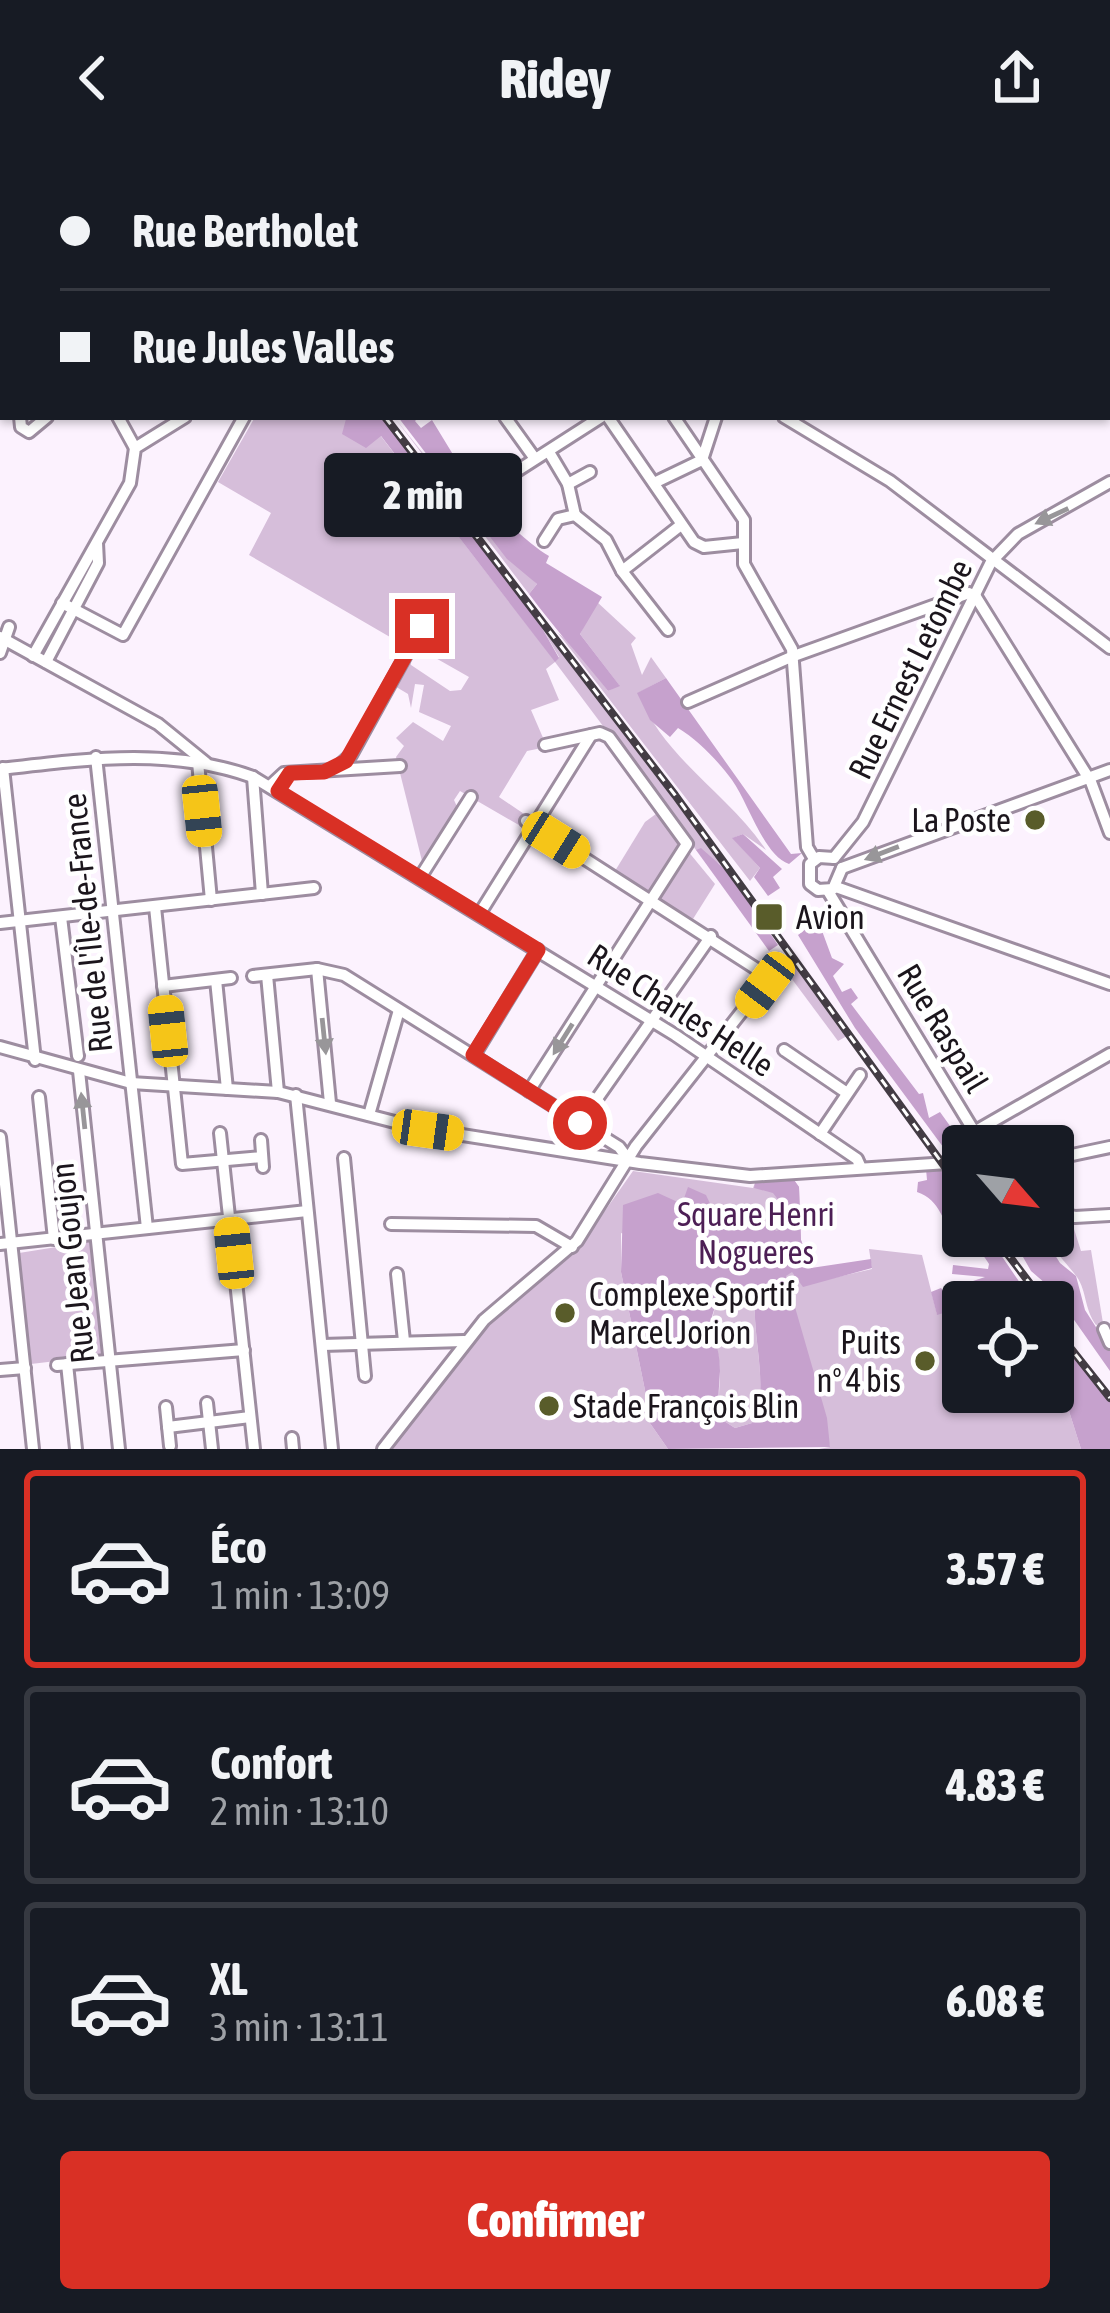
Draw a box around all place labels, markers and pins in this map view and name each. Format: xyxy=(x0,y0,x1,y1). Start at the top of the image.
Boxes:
place label: La Poste xyxy=(911,801,1011,839)
marker: La Poste xyxy=(1022,807,1048,833)
place label: Avion xyxy=(796,898,865,936)
marker: Avion xyxy=(753,901,785,933)
place label: Complexe Sportif Marcel Jorion xyxy=(589,1275,795,1351)
marker: Complexe Sportif Marcel Jorion xyxy=(552,1300,578,1326)
place label: Puits n° 4 bis xyxy=(816,1323,901,1399)
marker: Puits n° 4 bis xyxy=(912,1348,938,1374)
place label: Stade François Blin xyxy=(573,1387,799,1425)
marker: Stade François Blin xyxy=(536,1393,562,1419)

